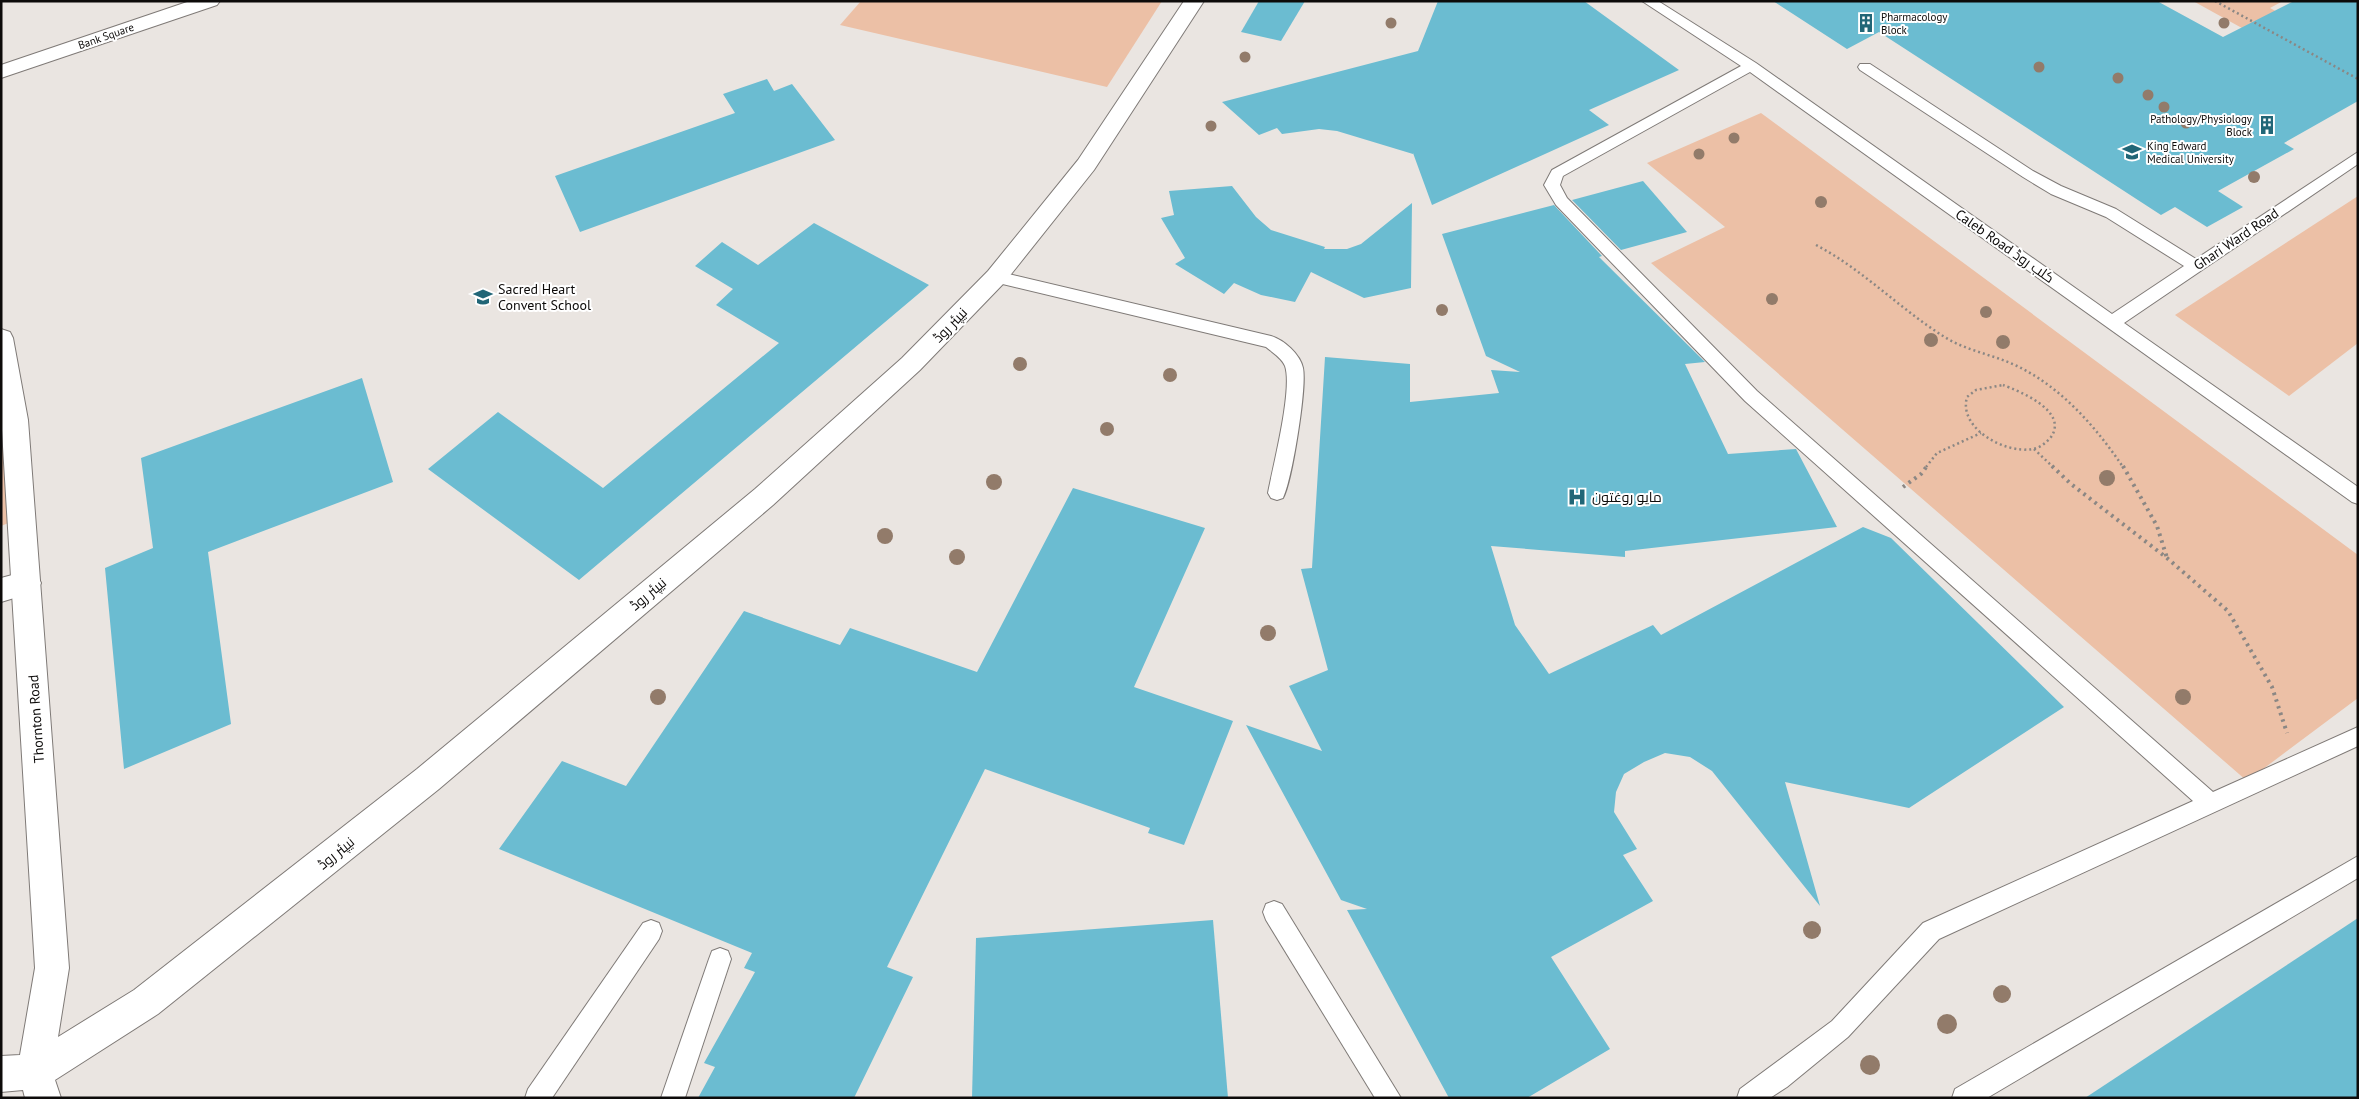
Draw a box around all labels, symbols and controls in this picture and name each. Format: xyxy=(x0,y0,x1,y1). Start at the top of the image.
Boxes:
place label: Pharmacology Block xyxy=(1881,10,1948,37)
building icon: Pharmacology Block xyxy=(1855,12,1877,34)
street label: Bank Square xyxy=(76,20,136,52)
place label: Pathology/Physiology Block xyxy=(2150,112,2253,139)
building icon: Pathology/Physiology Block xyxy=(2256,114,2278,136)
place label: King Edward Medical University xyxy=(2147,139,2235,166)
school or university icon: King Edward Medical University xyxy=(2121,141,2143,163)
street label: Ghari Ward Road xyxy=(2190,204,2282,274)
street label: Caleb Road کلب روڈ xyxy=(1952,205,2058,287)
place label: Sacred Heart Convent School xyxy=(498,280,591,314)
school or university icon: Sacred Heart Convent School xyxy=(472,286,494,308)
street label: نیپئر روڈ xyxy=(929,304,972,347)
hospital icon: مایو روغتون xyxy=(1566,486,1588,508)
place label: مایو روغتون xyxy=(1592,488,1662,506)
street label: نیپئر روڈ xyxy=(626,574,671,615)
street label: Thornton Road xyxy=(24,674,48,764)
street label: نیپئر روڈ xyxy=(314,833,359,874)

